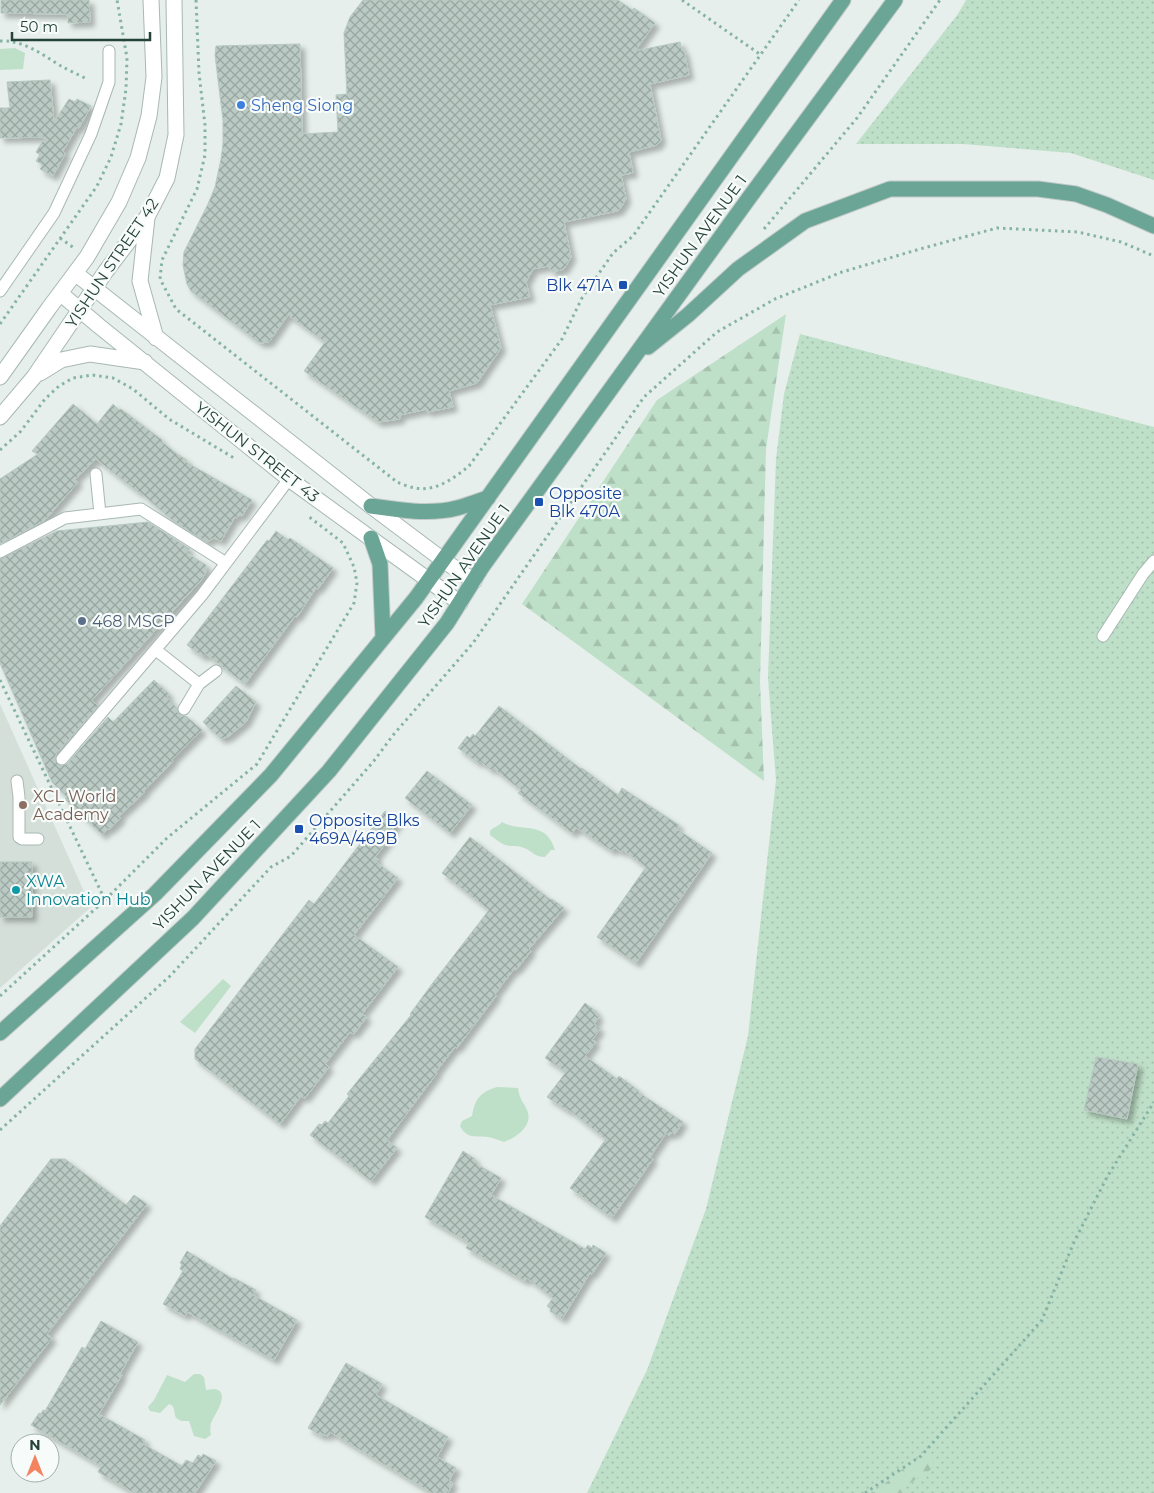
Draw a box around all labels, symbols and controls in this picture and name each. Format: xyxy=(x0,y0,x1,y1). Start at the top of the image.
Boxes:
scale bar xyxy=(12,10,150,42)
text: 50 m xyxy=(20,17,58,36)
place label: Sheng Siong xyxy=(251,96,353,115)
marker: Sheng Siong xyxy=(235,99,247,111)
street label: YISHUN AVENUE 1 xyxy=(649,171,751,301)
street label: YISHUN STREET 42 xyxy=(62,195,162,331)
place label: Blk 471A xyxy=(546,276,614,295)
marker: Blk 471A xyxy=(617,279,629,291)
street label: YISHUN STREET 43 xyxy=(191,398,323,506)
place label: Opposite Blk 470A xyxy=(549,484,622,521)
marker: Opposite Blk 470A xyxy=(533,496,545,508)
street label: YISHUN AVENUE 1 xyxy=(414,501,514,631)
place label: 468 MSCP xyxy=(92,612,175,631)
marker: 468 MSCP xyxy=(76,615,88,627)
place label: XCL World Academy xyxy=(33,787,116,824)
marker: XCL World Academy xyxy=(17,799,29,811)
place label: Opposite Blks 469A/469B xyxy=(309,811,420,848)
street label: YISHUN AVENUE 1 xyxy=(149,816,265,934)
marker: Opposite Blks 469A/469B xyxy=(293,823,305,835)
place label: XWA Innovation Hub xyxy=(26,872,151,909)
marker: XWA Innovation Hub xyxy=(10,884,22,896)
north arrow xyxy=(10,1433,60,1483)
text: N xyxy=(29,1436,41,1454)

